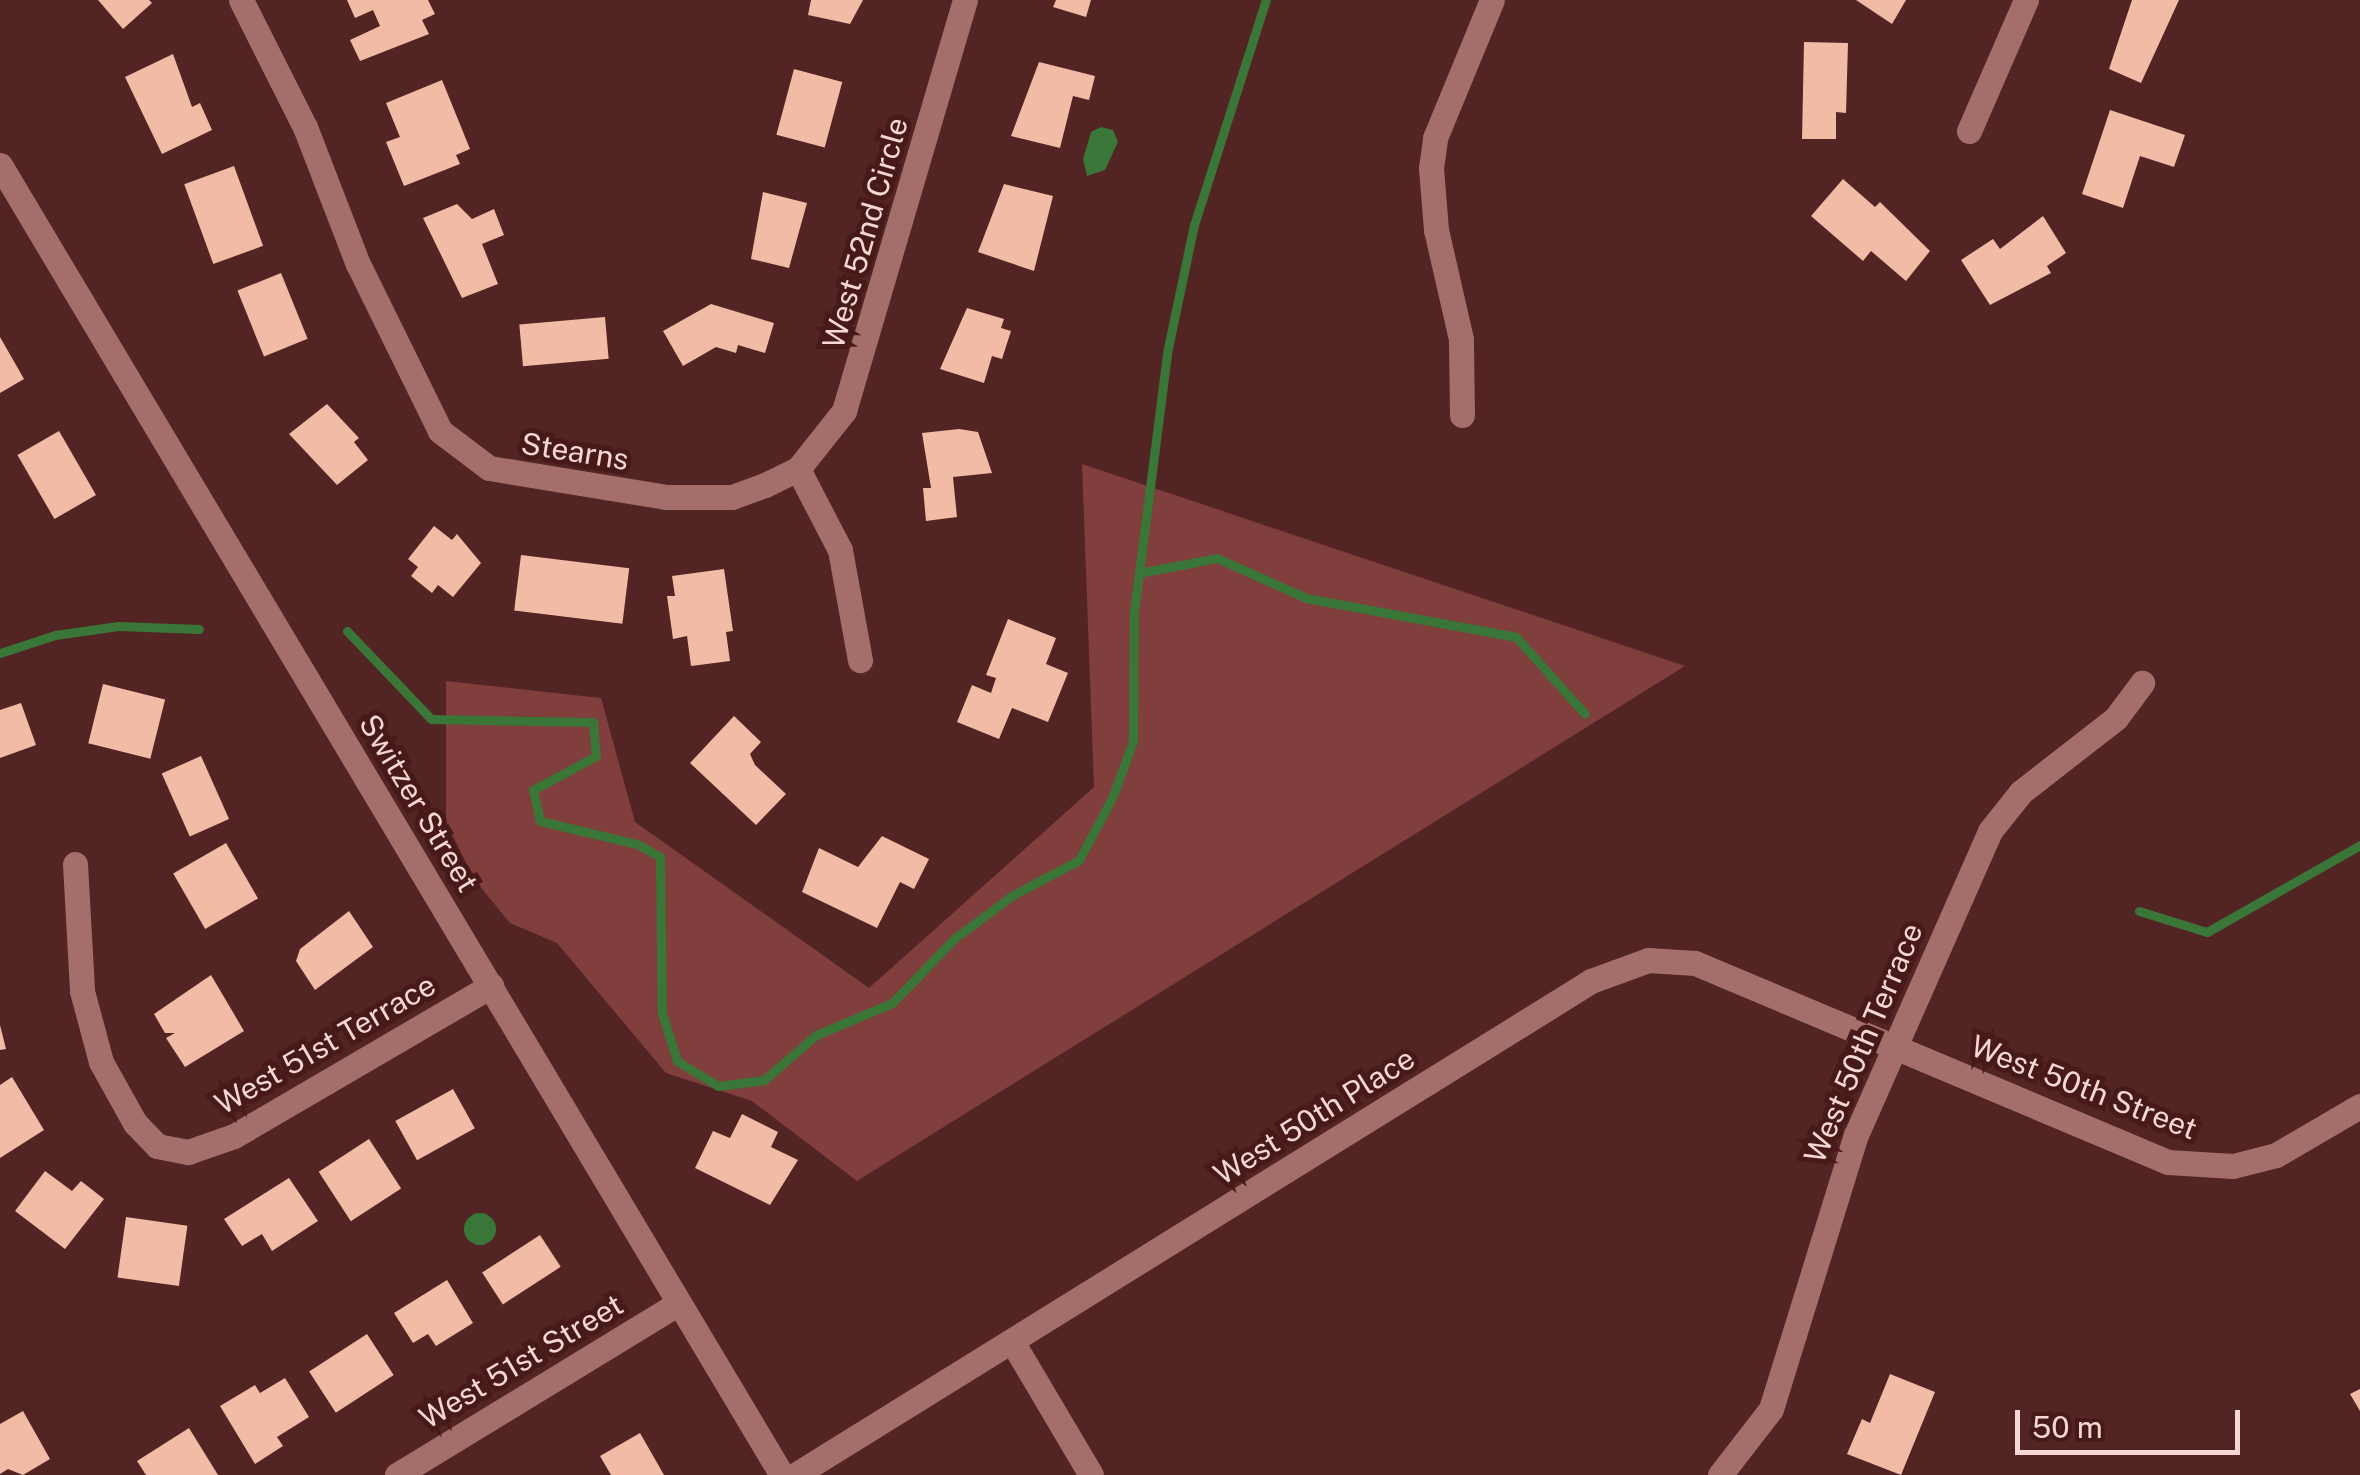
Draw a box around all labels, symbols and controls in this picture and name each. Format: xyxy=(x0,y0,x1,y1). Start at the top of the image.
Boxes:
street label: West 52nd Circle xyxy=(815,113,915,353)
street label: Stearns xyxy=(519,425,631,477)
street label: Switzer Street xyxy=(352,708,486,898)
street label: West 50th Terrace xyxy=(1796,918,1930,1168)
street label: West 51st Terrace xyxy=(208,966,442,1122)
street label: West 50th Street xyxy=(1966,1027,2202,1147)
street label: West 50th Place xyxy=(1207,1040,1421,1192)
street label: West 51st Street xyxy=(413,1286,629,1436)
scale bar xyxy=(2020,1390,2245,1452)
text: 50 m xyxy=(2032,1409,2103,1445)

